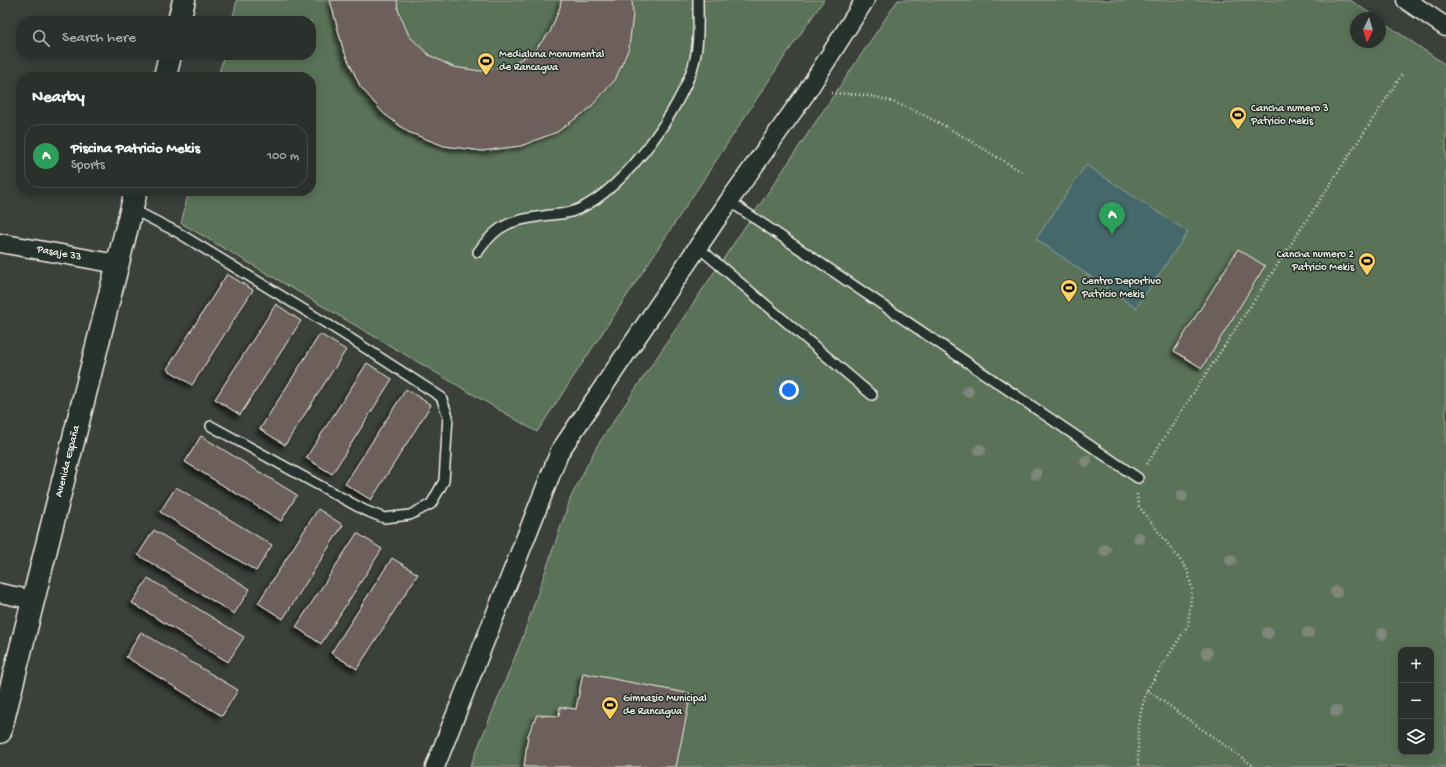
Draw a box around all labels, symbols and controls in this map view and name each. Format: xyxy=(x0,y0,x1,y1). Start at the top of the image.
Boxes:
north arrow xyxy=(1350,12,1386,48)
search box xyxy=(16,16,316,60)
icon: search xyxy=(30,27,52,49)
text: Search here xyxy=(62,29,136,47)
place label: Medialuna Monumental de Rancagua xyxy=(499,49,605,74)
sports icon: Medialuna Monumental de Rancagua xyxy=(476,51,496,76)
text: Nearby xyxy=(32,88,85,108)
place label: Cancha numero 3 Patricio Mekis xyxy=(1250,103,1329,128)
sports icon: Cancha numero 3 Patricio Mekis xyxy=(1228,105,1248,130)
text: Piscina Patricio Mekis xyxy=(71,140,200,158)
text: A xyxy=(42,149,50,164)
text: 100 m xyxy=(267,149,299,164)
text: Sports xyxy=(71,158,105,173)
pin: A xyxy=(1099,202,1125,235)
street label: Pasaje 33 xyxy=(35,244,83,264)
place label: Cancha numero 2 Patricio Mekis xyxy=(1277,249,1355,274)
sports icon: Cancha numero 2 Patricio Mekis xyxy=(1357,251,1377,276)
place label: Centro Deportivo Patricio Mekis xyxy=(1081,276,1161,301)
sports icon: Centro Deportivo Patricio Mekis xyxy=(1059,278,1079,303)
your location xyxy=(779,380,799,400)
street label: Avenida España xyxy=(53,423,83,499)
map controls xyxy=(1398,647,1434,755)
button: + xyxy=(1398,647,1434,683)
button: − xyxy=(1398,683,1434,719)
place label: Gimnasio Municipal de Rancagua xyxy=(623,693,707,718)
sports icon: Gimnasio Municipal de Rancagua xyxy=(600,695,620,720)
button: layers xyxy=(1398,719,1434,755)

